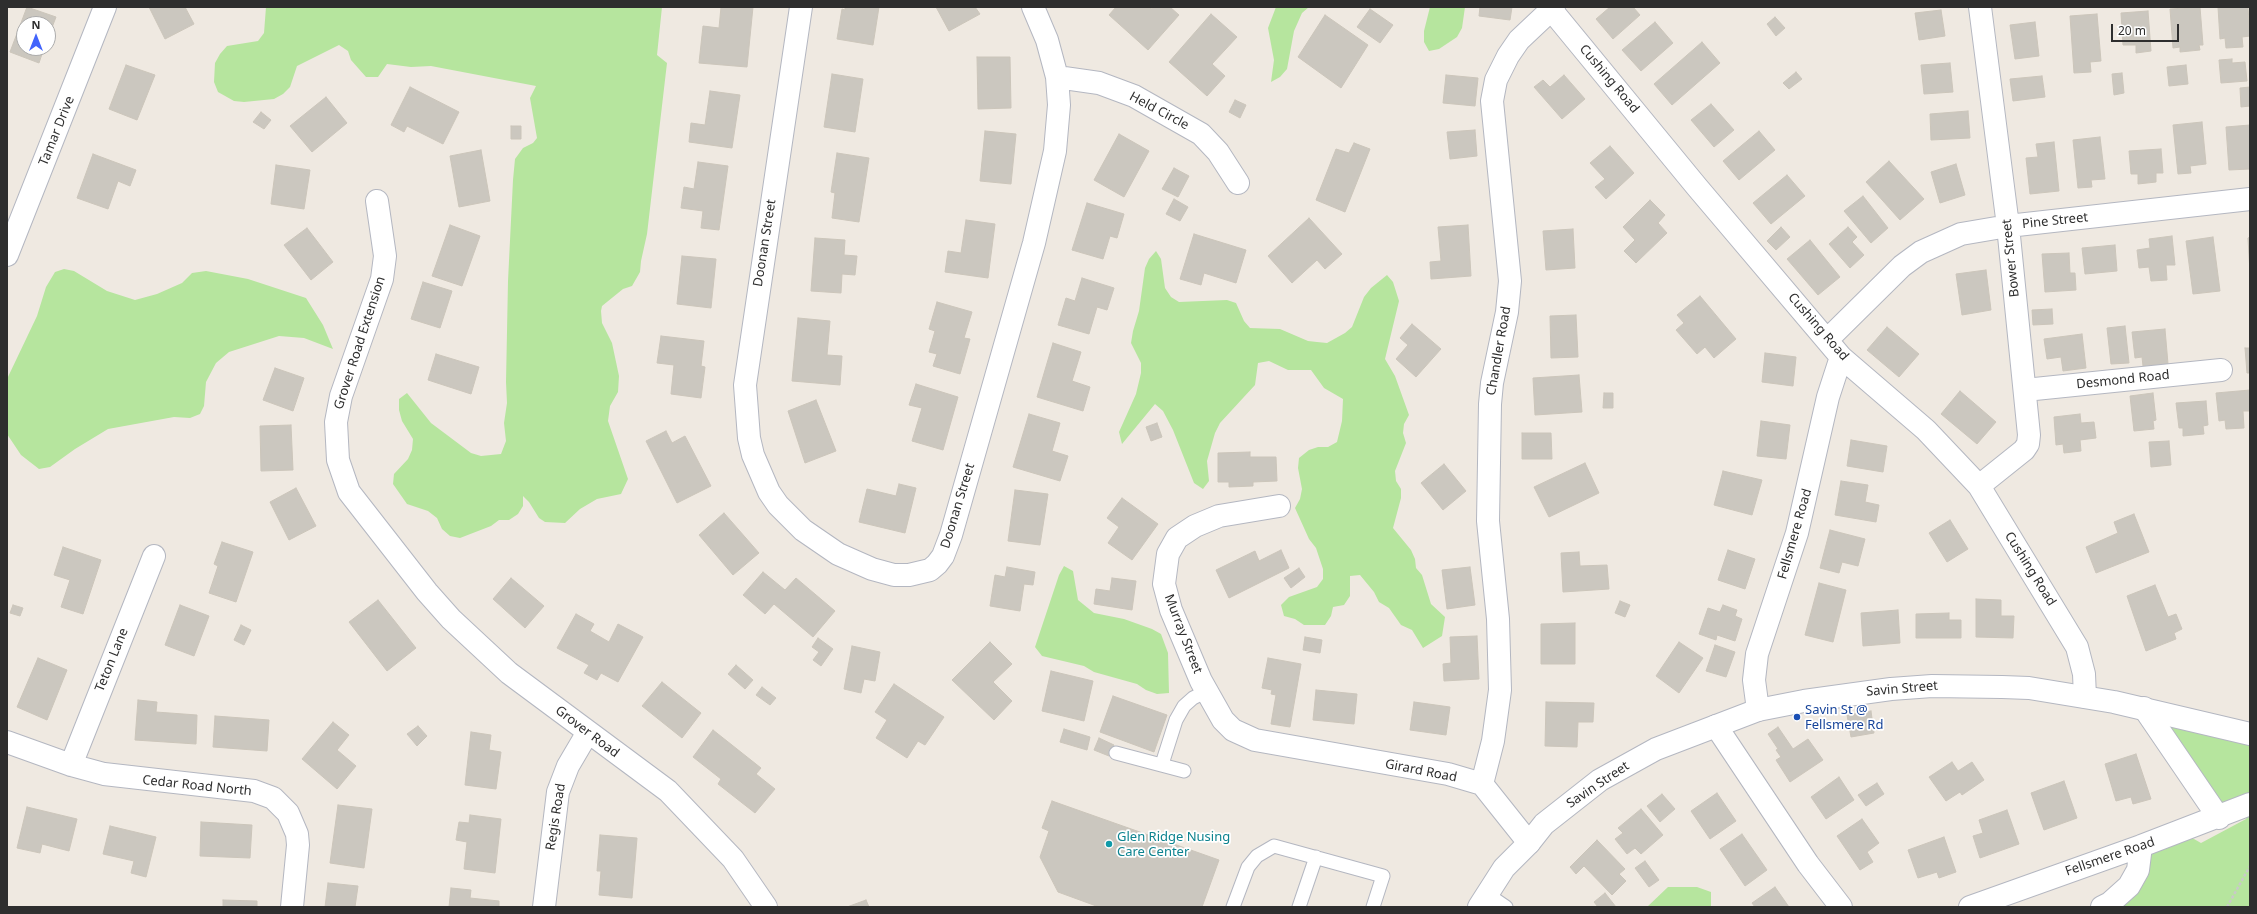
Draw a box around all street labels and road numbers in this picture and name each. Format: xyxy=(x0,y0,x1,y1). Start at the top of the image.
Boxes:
street label: Cushing Road xyxy=(1576,42,1642,116)
street label: Held Circle xyxy=(1127,89,1191,133)
street label: Tamar Drive xyxy=(36,94,78,168)
street label: Doonan Street xyxy=(750,198,780,288)
street label: Pine Street xyxy=(2021,210,2089,232)
street label: Bower Street xyxy=(1999,218,2023,298)
street label: Grover Road Extension xyxy=(331,274,389,412)
street label: Cushing Road xyxy=(1784,290,1852,364)
street label: Chandler Road xyxy=(1483,305,1515,397)
street label: Desmond Road xyxy=(2076,367,2170,393)
street label: Doonan Street xyxy=(938,462,978,550)
street label: Fellsmere Road xyxy=(1775,487,1815,581)
street label: Cushing Road xyxy=(2001,529,2059,609)
street label: Murray Street xyxy=(1161,592,1205,676)
street label: Teton Lane xyxy=(92,626,132,694)
street label: Savin Street xyxy=(1865,678,1939,700)
street label: Grover Road xyxy=(552,703,622,761)
street label: Girard Road xyxy=(1384,756,1458,786)
street label: Savin Street xyxy=(1564,758,1632,812)
street label: Cedar Road North xyxy=(141,772,253,800)
street label: Regis Road xyxy=(543,782,569,852)
street label: Fellsmere Road xyxy=(2063,834,2157,880)

